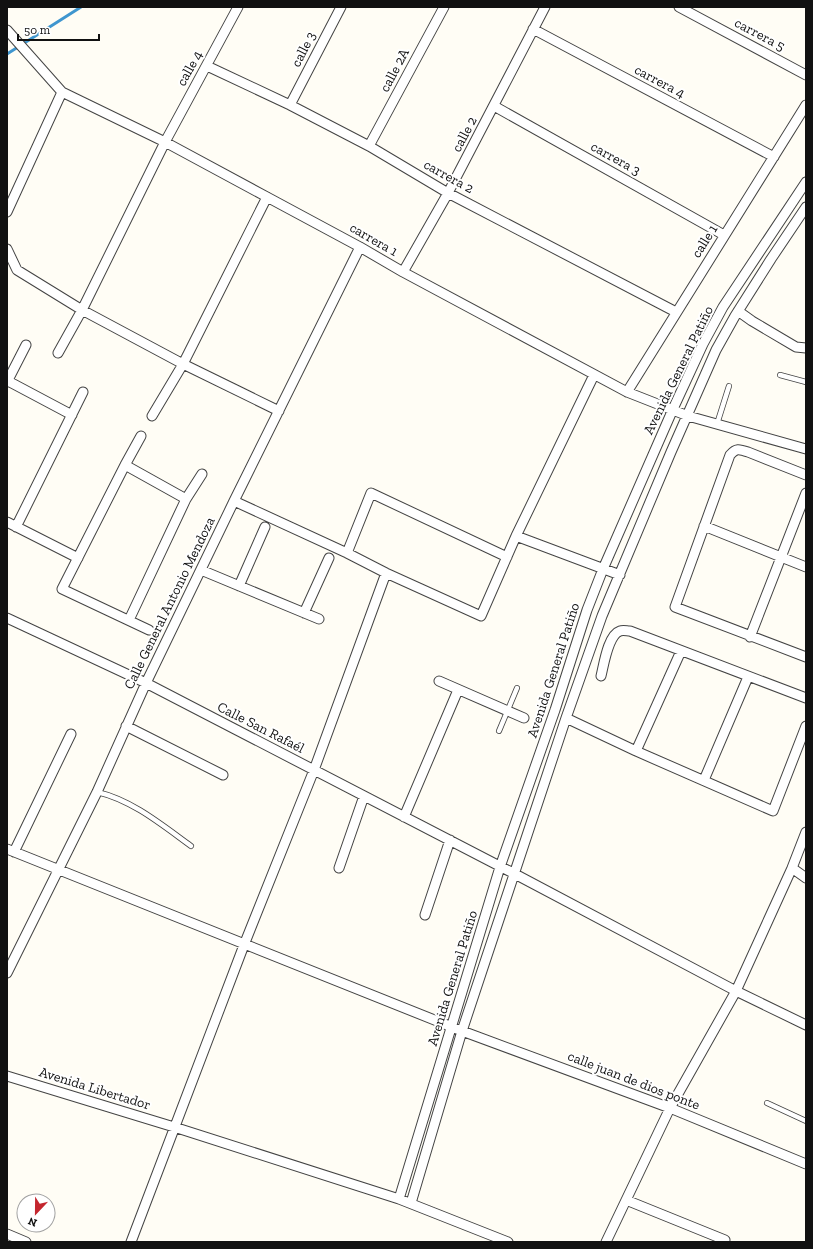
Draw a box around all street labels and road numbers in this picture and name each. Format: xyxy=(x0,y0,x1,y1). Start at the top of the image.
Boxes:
street label: carrera 5 xyxy=(732,14,788,55)
street label: calle 3 xyxy=(287,29,320,70)
street label: calle 2A xyxy=(376,45,413,95)
street label: calle 4 xyxy=(173,47,206,89)
street label: carrera 4 xyxy=(632,61,688,102)
street label: calle 2 xyxy=(448,114,481,155)
street label: carrera 3 xyxy=(588,138,644,179)
street label: carrera 2 xyxy=(421,156,477,197)
street label: carrera 1 xyxy=(347,219,401,260)
street label: calle 1 xyxy=(688,221,721,261)
street label: Avenida General Patiño xyxy=(640,303,717,437)
street label: Calle General Antonio Mendoza xyxy=(120,514,219,692)
street label: Avenida General Patiño xyxy=(524,601,583,740)
street label: Calle San Rafaél xyxy=(214,698,307,757)
street label: Avenida General Patiño xyxy=(424,908,481,1048)
street label: calle juan de dios ponte xyxy=(565,1047,703,1114)
street label: Avenida Libertador xyxy=(37,1063,153,1114)

